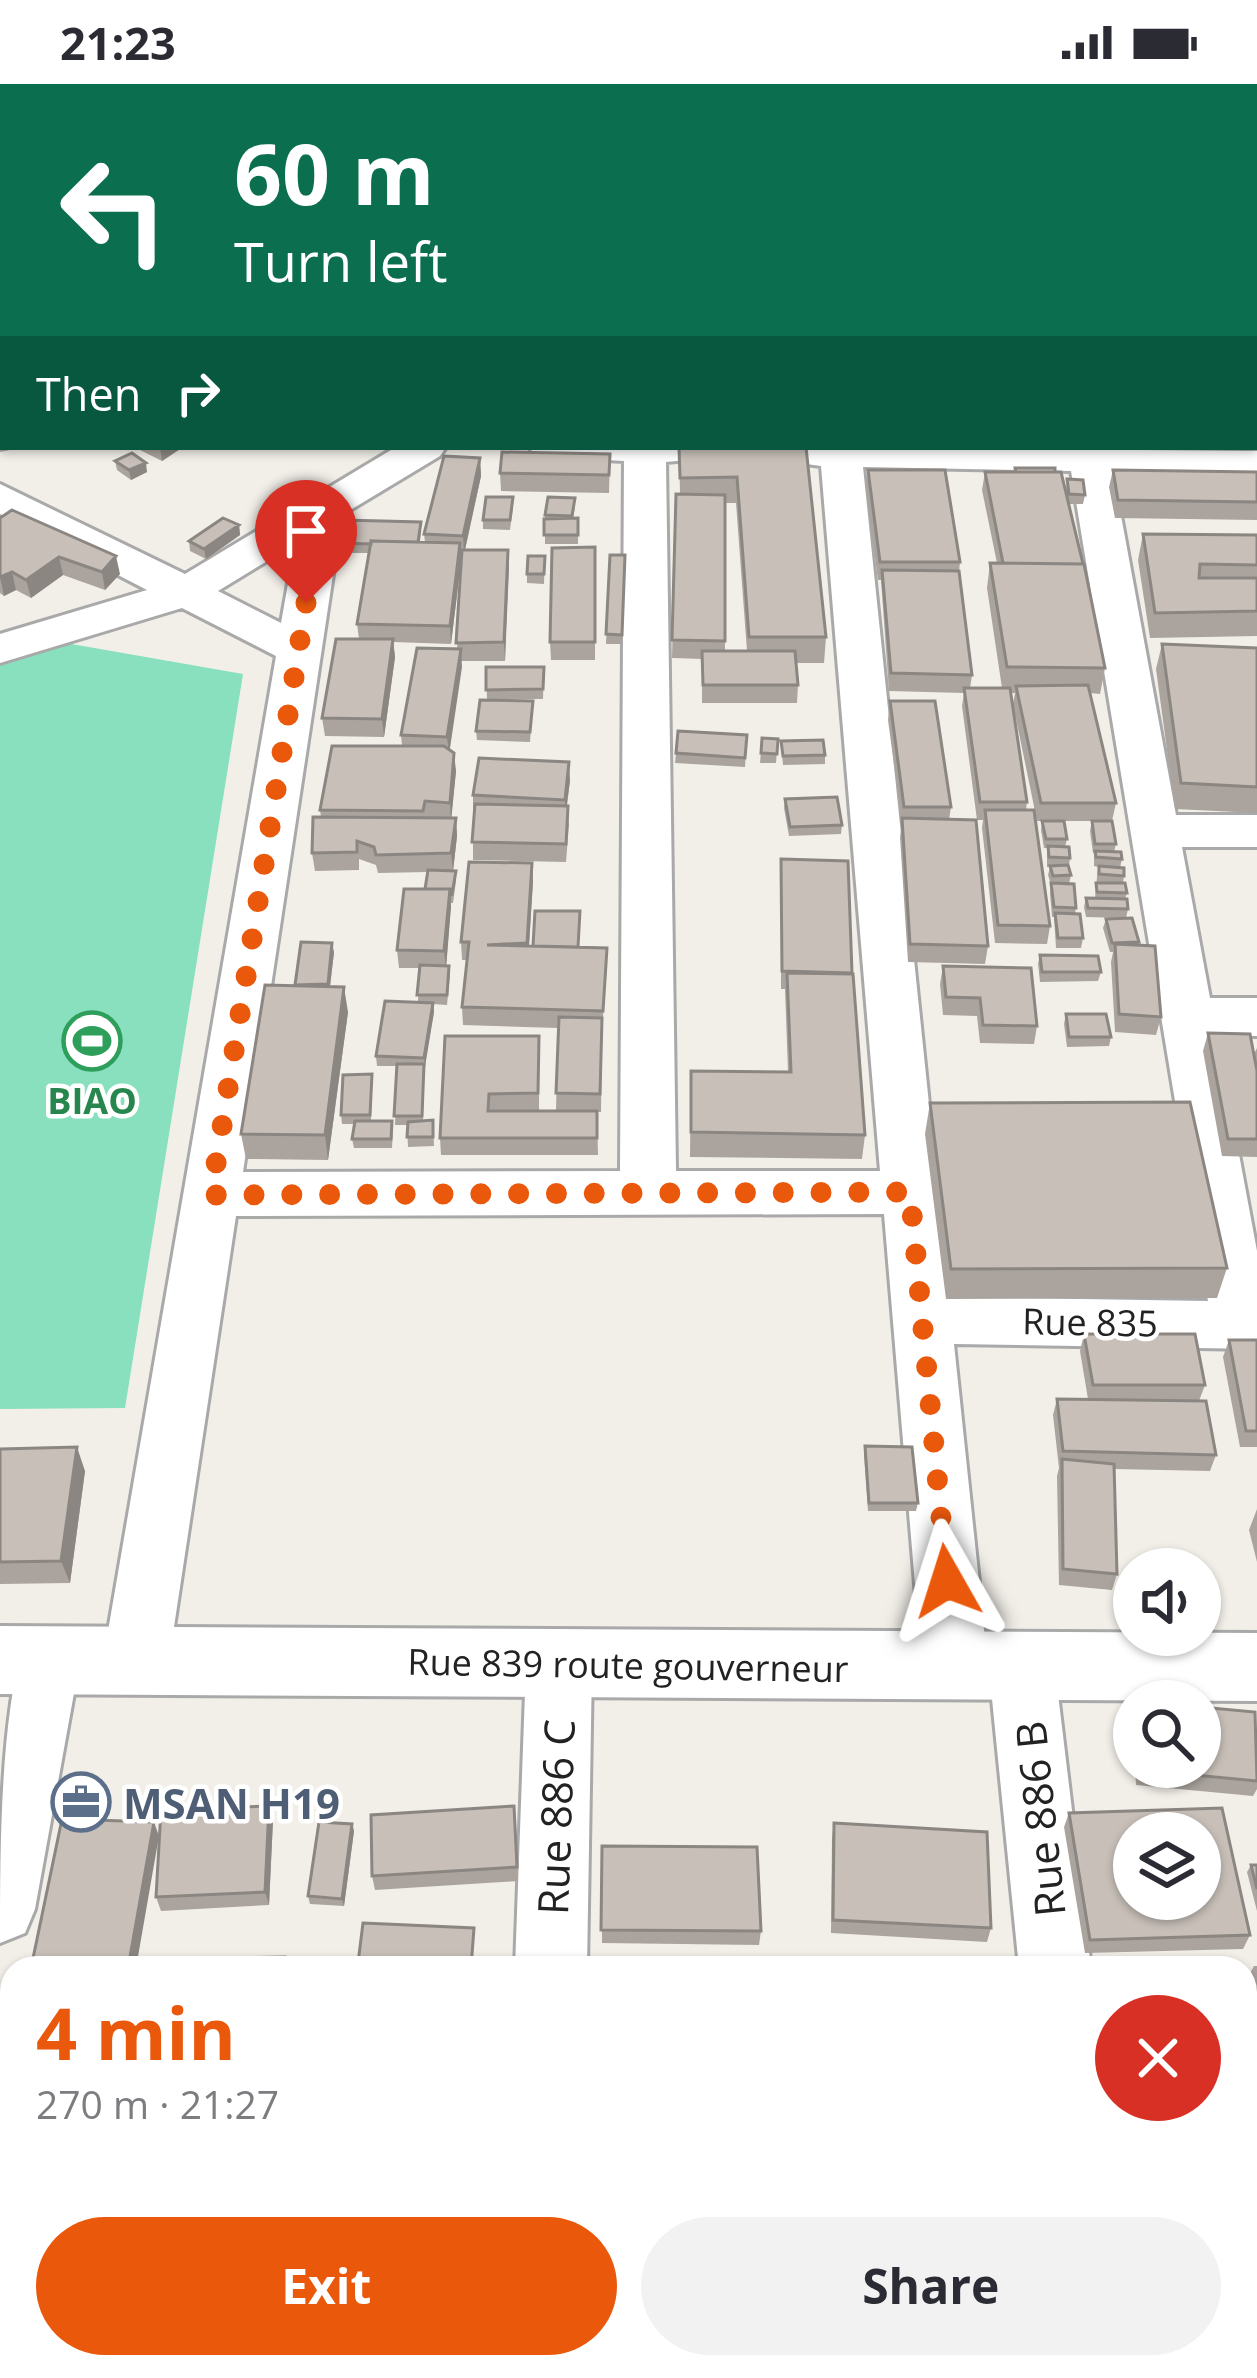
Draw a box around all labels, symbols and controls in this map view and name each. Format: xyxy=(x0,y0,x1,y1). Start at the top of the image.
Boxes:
text: 21:23 xyxy=(60,12,176,73)
text: 60 m xyxy=(234,115,434,230)
icon: left xyxy=(36,132,192,288)
text: Turn left xyxy=(234,224,447,298)
icon: right xyxy=(165,360,231,426)
text: Then xyxy=(36,363,141,424)
pin xyxy=(255,480,357,603)
icon: arrive xyxy=(273,498,339,564)
sports icon: BIAO xyxy=(61,1010,123,1072)
place label: BIAO xyxy=(47,1076,137,1125)
street label: Rue 835 xyxy=(1022,1296,1158,1348)
position arrow xyxy=(884,1518,1010,1644)
map controls xyxy=(1113,1548,1221,1920)
button: sound xyxy=(1113,1548,1221,1656)
street label: Rue 839 route gouverneur xyxy=(407,1637,849,1693)
button: search xyxy=(1113,1680,1221,1788)
street label: Rue 886 C xyxy=(523,1718,587,1916)
street label: Rue 886 B xyxy=(1000,1718,1078,1920)
office icon: MSAN H19 xyxy=(50,1771,112,1833)
place label: MSAN H19 xyxy=(123,1774,340,1831)
button: layers xyxy=(1113,1812,1221,1920)
text: 4 min xyxy=(36,1983,236,2081)
button: close xyxy=(1095,1995,1221,2121)
text: 270 m · 21:27 xyxy=(36,2077,279,2130)
button: Exit xyxy=(36,2217,617,2355)
button: Share xyxy=(641,2217,1221,2355)

